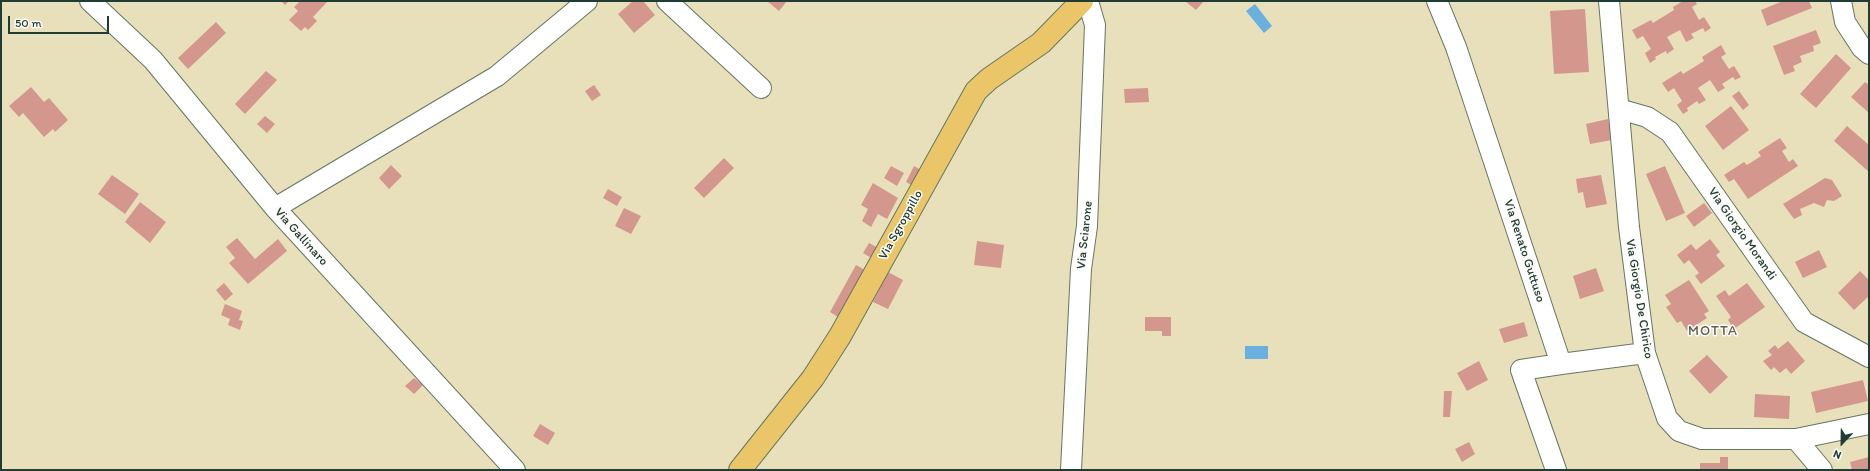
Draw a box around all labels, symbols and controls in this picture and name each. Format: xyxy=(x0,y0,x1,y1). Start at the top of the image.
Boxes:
scale bar xyxy=(10,8,111,34)
text: 50 m xyxy=(15,16,41,30)
street label: Via Giorgio Morandi xyxy=(1704,185,1780,283)
street label: Via Sgroppillo xyxy=(876,188,926,262)
street label: Via Renato Guttuso xyxy=(1500,198,1548,304)
street label: Via Sciarone xyxy=(1074,200,1096,270)
street label: Via Gallinaro xyxy=(271,205,331,269)
street label: Via Giorgio De Chirico xyxy=(1622,238,1656,360)
district label: MOTTA xyxy=(1688,323,1738,339)
north arrow xyxy=(1822,423,1862,463)
text: N xyxy=(1831,447,1843,462)

